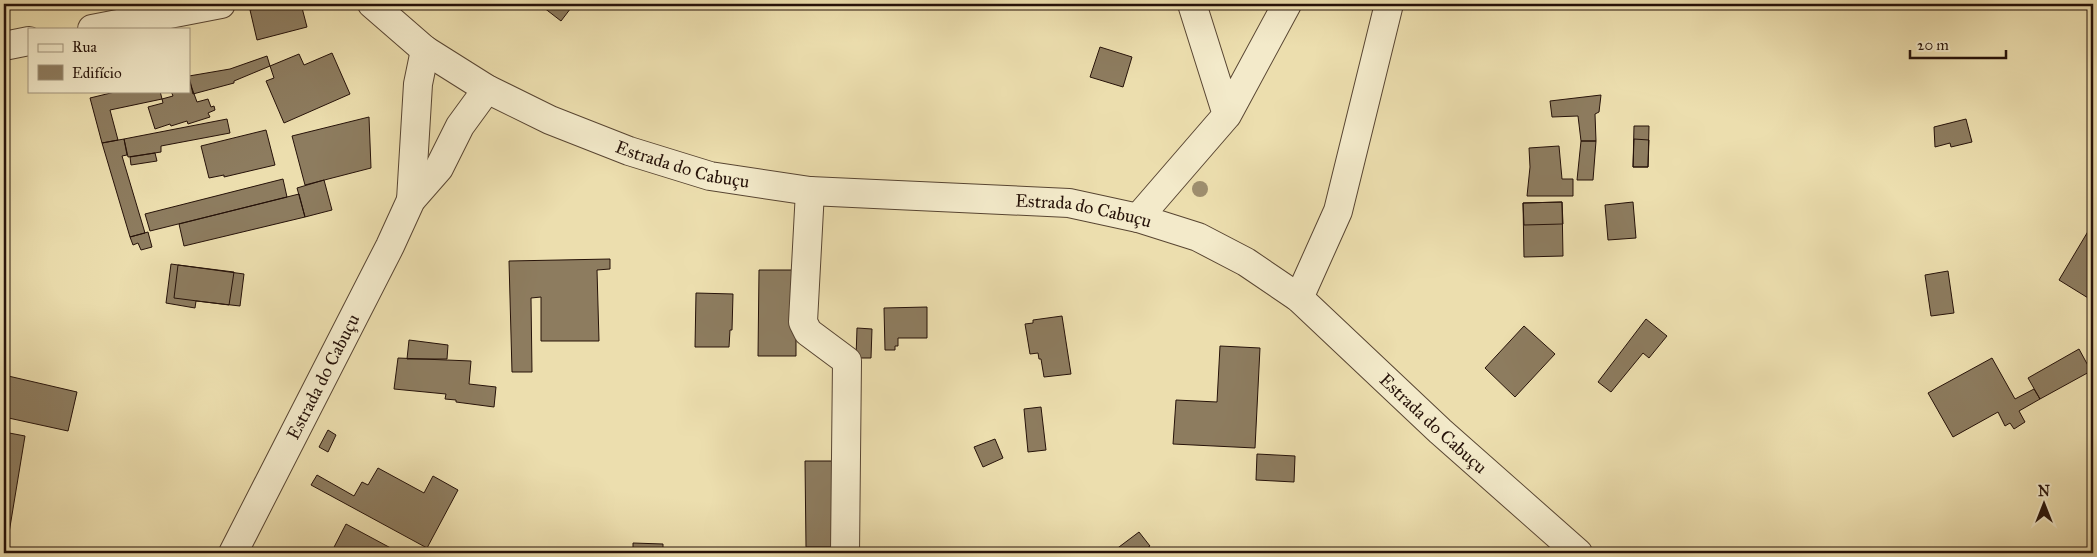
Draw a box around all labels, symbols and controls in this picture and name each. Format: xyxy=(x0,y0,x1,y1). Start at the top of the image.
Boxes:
legend xyxy=(28,28,190,92)
scale bar xyxy=(1910,28,2006,60)
text: 20 m xyxy=(1917,36,1949,54)
text: Rua xyxy=(72,38,97,56)
text: Edifício xyxy=(72,64,122,82)
street label: Estrada do Cabuçu xyxy=(612,136,751,193)
street label: Estrada do Cabuçu xyxy=(1015,190,1155,233)
street label: Estrada do Cabuçu xyxy=(282,310,365,443)
street label: Estrada do Cabuçu xyxy=(1375,369,1492,479)
north arrow xyxy=(2020,480,2070,530)
text: N xyxy=(2038,483,2050,500)

